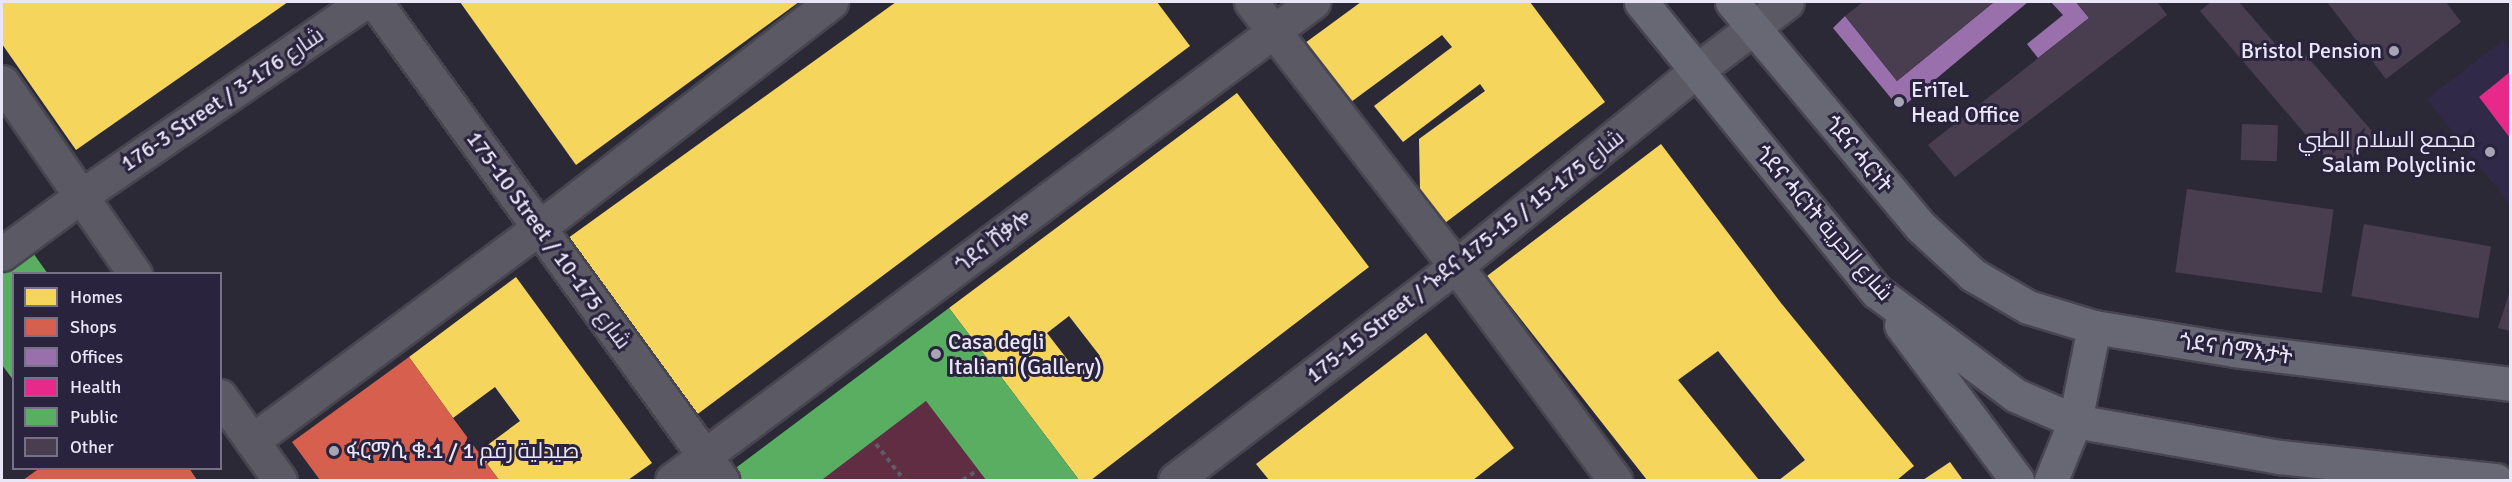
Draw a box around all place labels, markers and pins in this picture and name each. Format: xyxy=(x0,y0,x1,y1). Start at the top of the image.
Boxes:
place label: Bristol Pension xyxy=(2241,38,2382,64)
marker: Bristol Pension xyxy=(2387,44,2401,58)
place label: EriTeL Head Office xyxy=(1911,76,2020,128)
marker: EriTeL Head Office xyxy=(1892,95,1906,109)
place label: مجمع السلام الطبي Salam Polyclinic xyxy=(2298,126,2476,178)
marker: مجمع السلام الطبي Salam Polyclinic xyxy=(2481,143,2499,161)
place label: Casa degli Italiani (Gallery) xyxy=(948,328,1102,380)
marker: Casa degli Italiani (Gallery) xyxy=(929,347,943,361)
place label: ፋርማሲ ቁ.1 / صيدلية رقم 1 xyxy=(346,438,579,464)
marker: ፋርማሲ ቁ.1 / صيدلية رقم 1 xyxy=(327,444,341,458)

